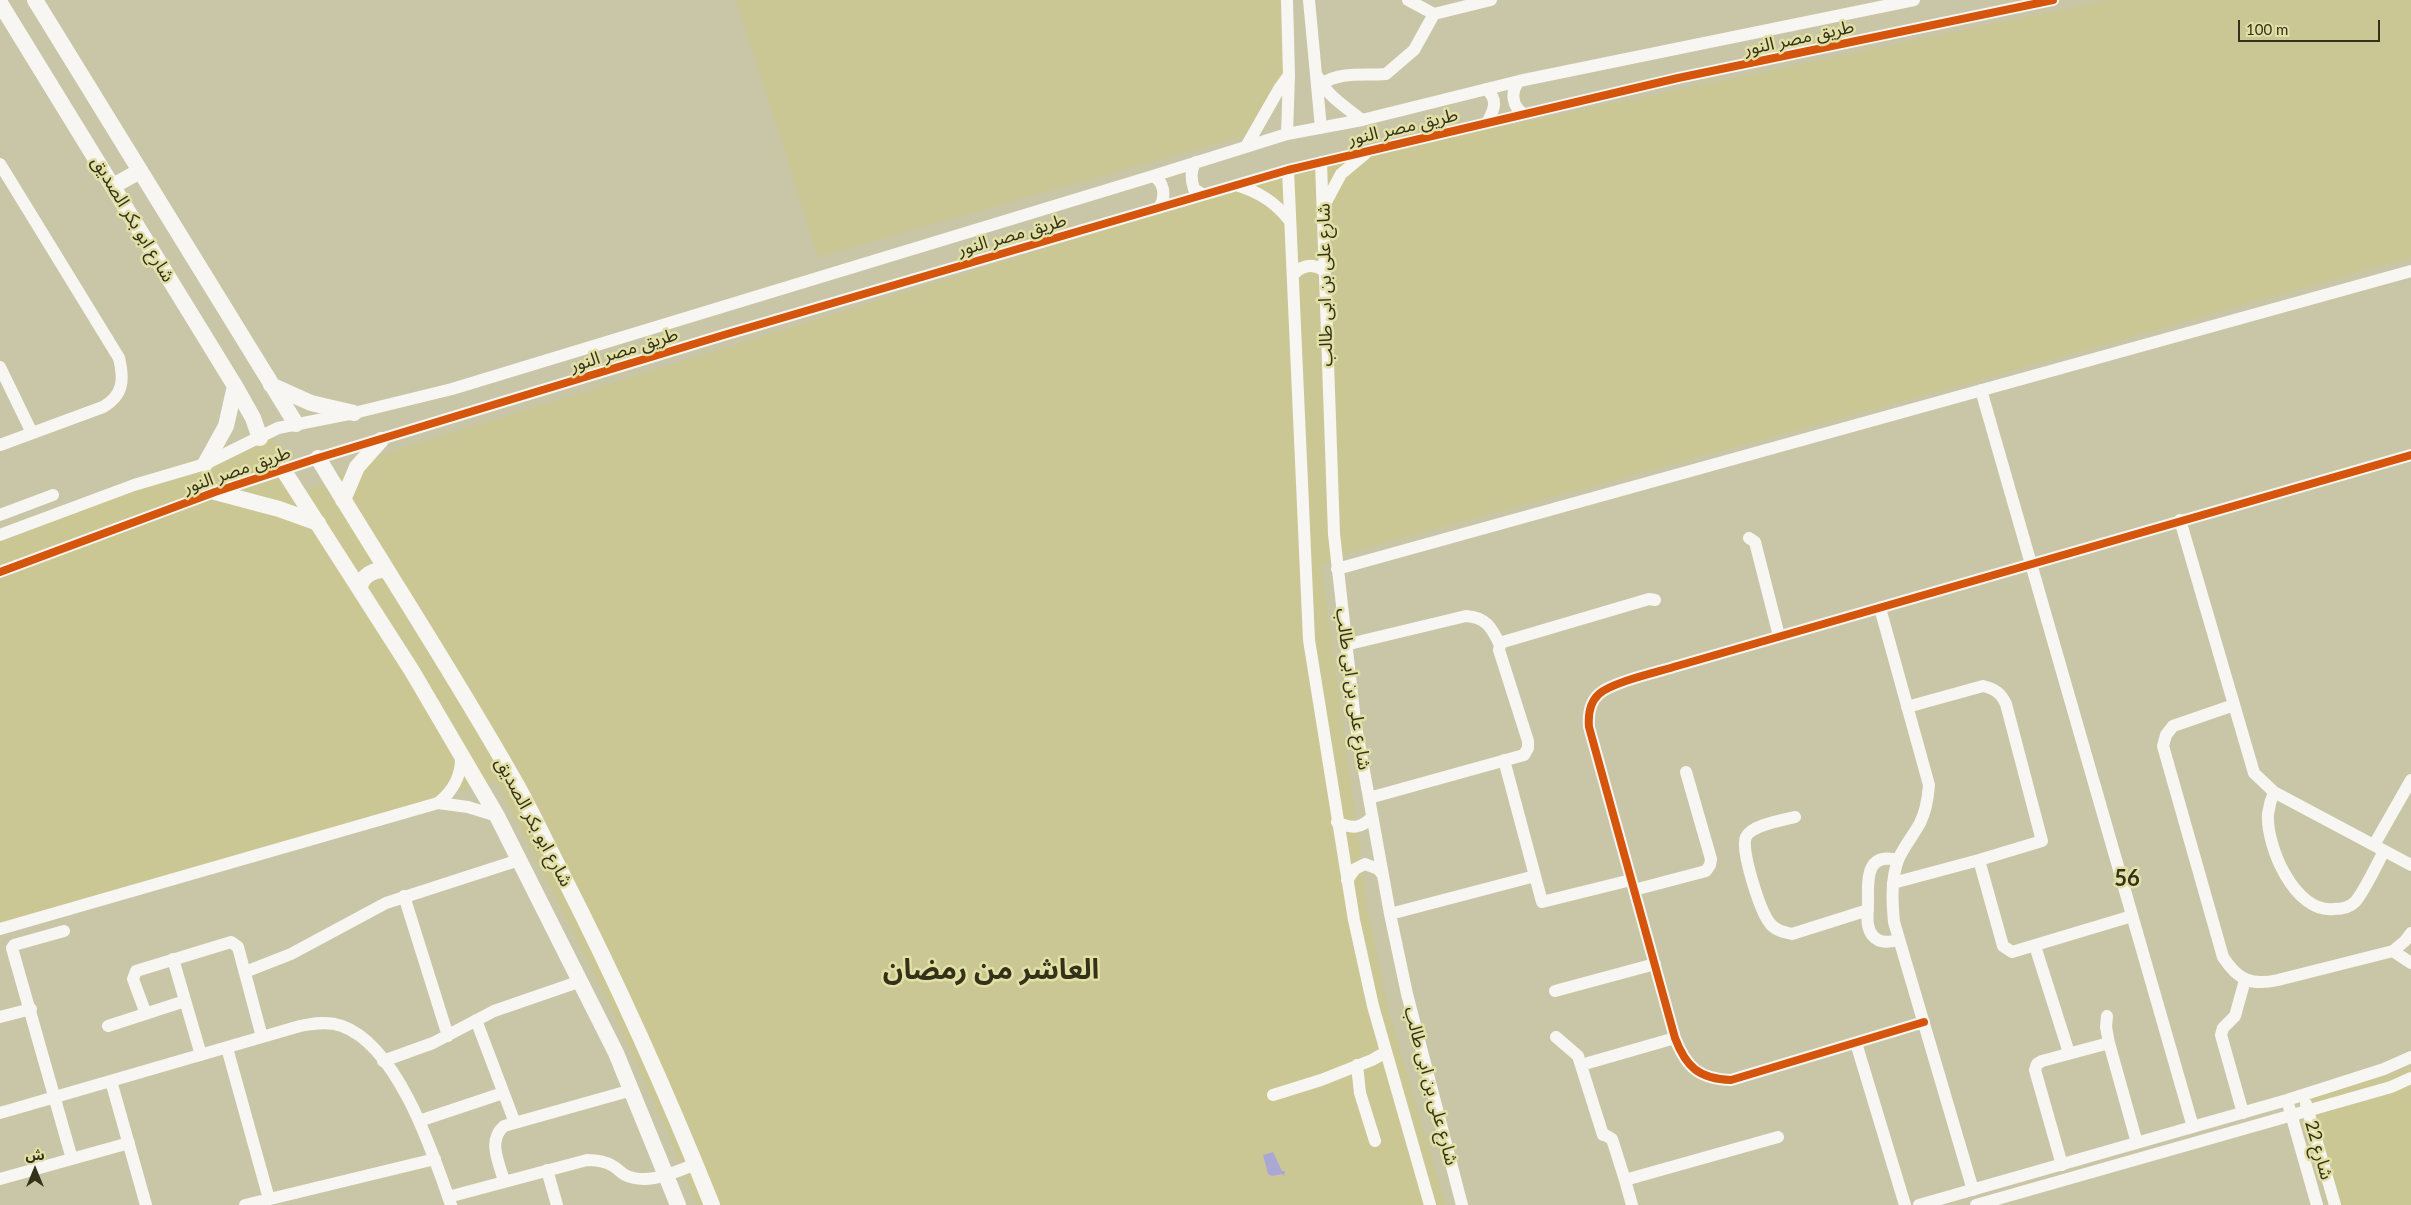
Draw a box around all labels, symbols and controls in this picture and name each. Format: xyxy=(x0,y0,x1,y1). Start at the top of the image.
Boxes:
scale bar xyxy=(2241,10,2384,42)
street label: طريق مصر النور xyxy=(1742,16,1856,60)
text: 100 m xyxy=(2246,20,2288,38)
street label: طريق مصر النور xyxy=(1346,104,1460,150)
street label: شارع ابو بكر الصديق xyxy=(87,152,179,286)
street label: شارع على بن ابى طالب xyxy=(1313,203,1337,367)
street label: طريق مصر النور xyxy=(955,209,1069,261)
street label: طريق مصر النور xyxy=(567,323,681,377)
street label: طريق مصر النور xyxy=(181,442,293,498)
street label: شارع على بن ابى طالب xyxy=(1331,607,1375,771)
street label: شارع ابو بكر الصديق xyxy=(491,754,577,890)
district label: 56 xyxy=(2114,866,2140,892)
district label: العاشر من رمضان xyxy=(883,953,1099,987)
street label: شارع على بن ابى طالب xyxy=(1399,1004,1463,1168)
street label: شارع 22 xyxy=(2300,1118,2338,1182)
north arrow xyxy=(10,1145,60,1195)
text: ش xyxy=(25,1146,45,1163)

